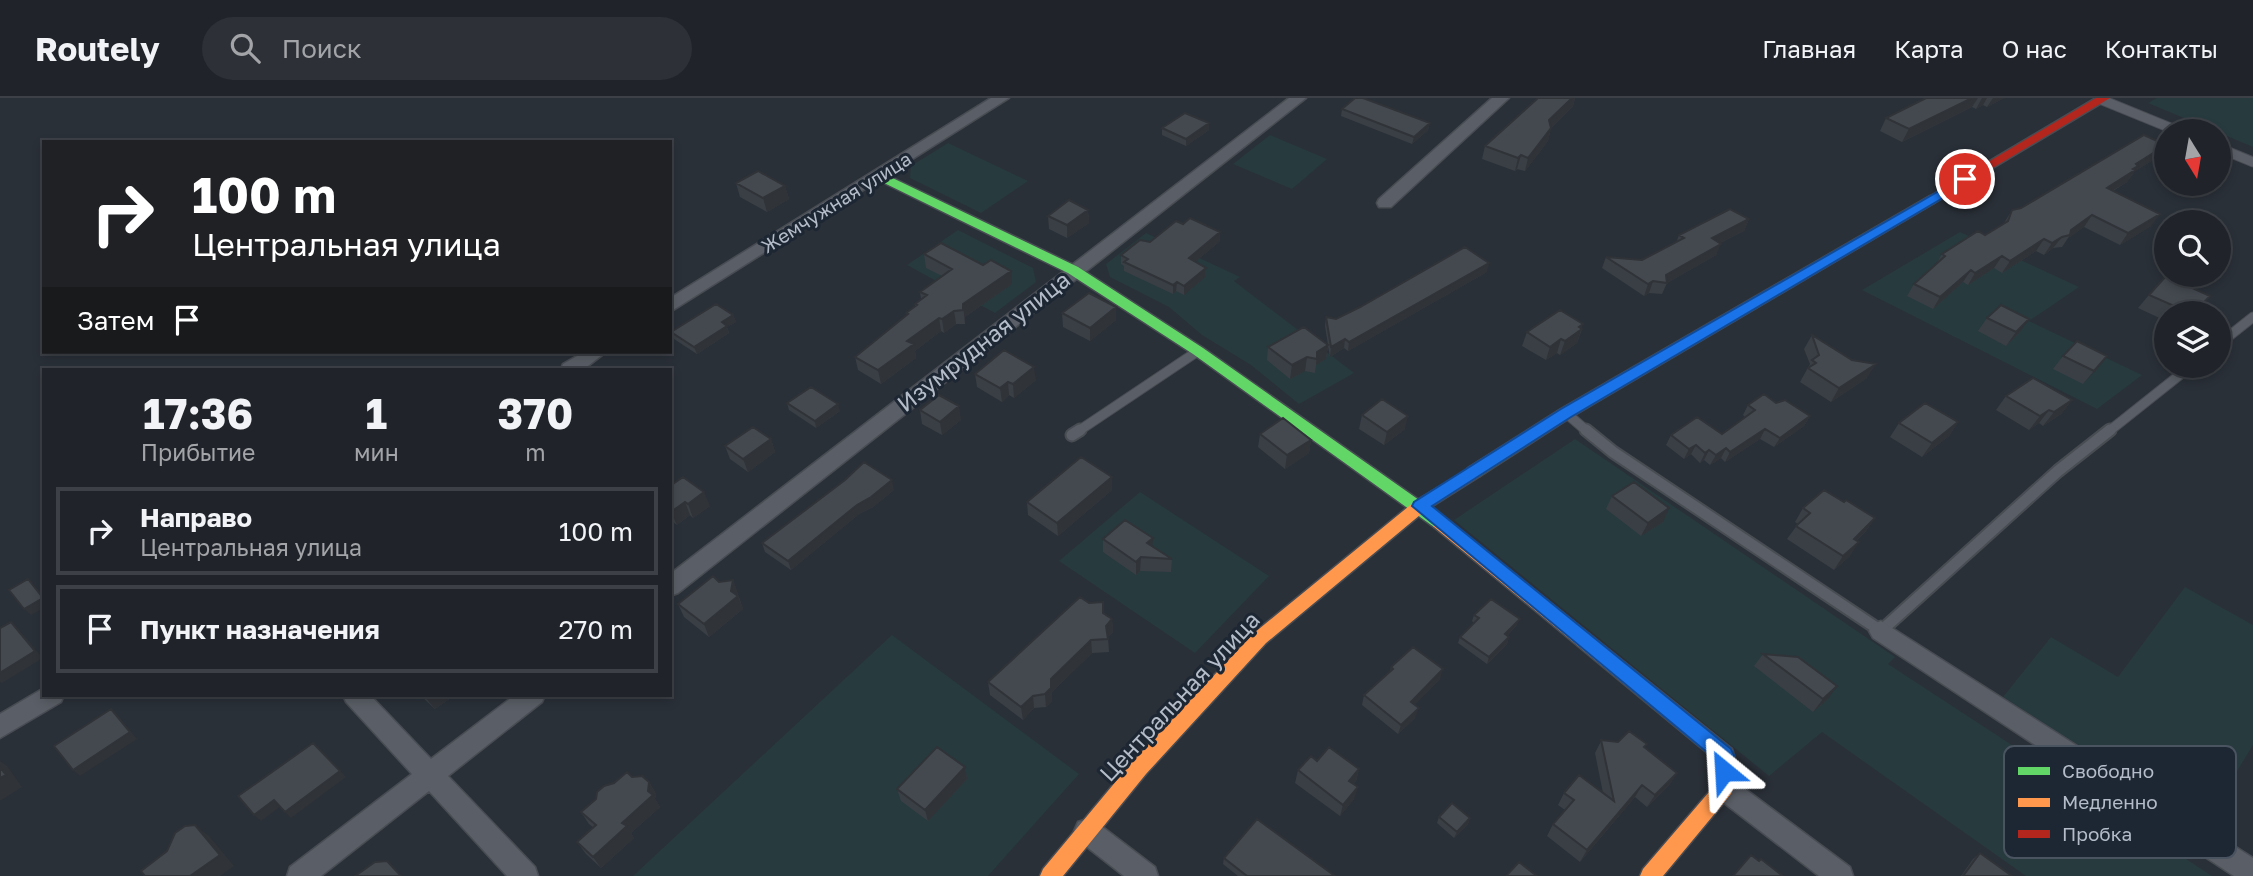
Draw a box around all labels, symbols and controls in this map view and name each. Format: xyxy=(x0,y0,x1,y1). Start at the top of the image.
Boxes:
search box xyxy=(202,17,692,80)
text: Routely xyxy=(35,29,160,68)
icon: search xyxy=(226,29,264,67)
text: Поиск xyxy=(282,33,362,64)
text: Главная xyxy=(1762,34,1856,63)
text: Карта xyxy=(1894,34,1964,63)
text: О нас xyxy=(2002,34,2067,63)
text: Контакты xyxy=(2105,34,2218,63)
north arrow xyxy=(2154,119,2231,196)
map controls xyxy=(2154,119,2231,378)
street label: Жемчужная улица xyxy=(757,146,915,258)
pin xyxy=(1935,149,1995,209)
icon: arrive xyxy=(1946,160,1984,198)
text: 100 m xyxy=(192,165,336,224)
icon: right xyxy=(77,168,168,259)
button: search xyxy=(2154,210,2231,287)
text: Центральная улица xyxy=(192,225,501,263)
street label: Изумрудная улица xyxy=(891,265,1075,417)
icon: arrive xyxy=(168,301,206,339)
button: layers xyxy=(2154,301,2231,378)
text: Затем xyxy=(77,305,154,336)
text: 17:36 xyxy=(143,388,253,438)
text: 1 xyxy=(366,388,387,438)
text: 370 xyxy=(497,388,573,438)
text: Прибытие xyxy=(141,438,255,466)
text: мин xyxy=(354,438,399,466)
text: m xyxy=(525,438,546,466)
text: Направо xyxy=(140,502,252,533)
icon: right xyxy=(81,512,119,550)
text: 100 m xyxy=(559,516,633,547)
text: Центральная улица xyxy=(140,533,362,561)
street label: Центральная улица xyxy=(1093,605,1265,787)
icon: arrive xyxy=(81,610,119,648)
text: Пункт назначения xyxy=(140,614,380,645)
text: 270 m xyxy=(559,614,633,645)
position arrow xyxy=(1687,734,1761,808)
legend xyxy=(2004,746,2236,858)
text: Свободно xyxy=(2062,759,2154,782)
text: Медленно xyxy=(2062,790,2158,813)
text: Пробка xyxy=(2062,822,2132,845)

